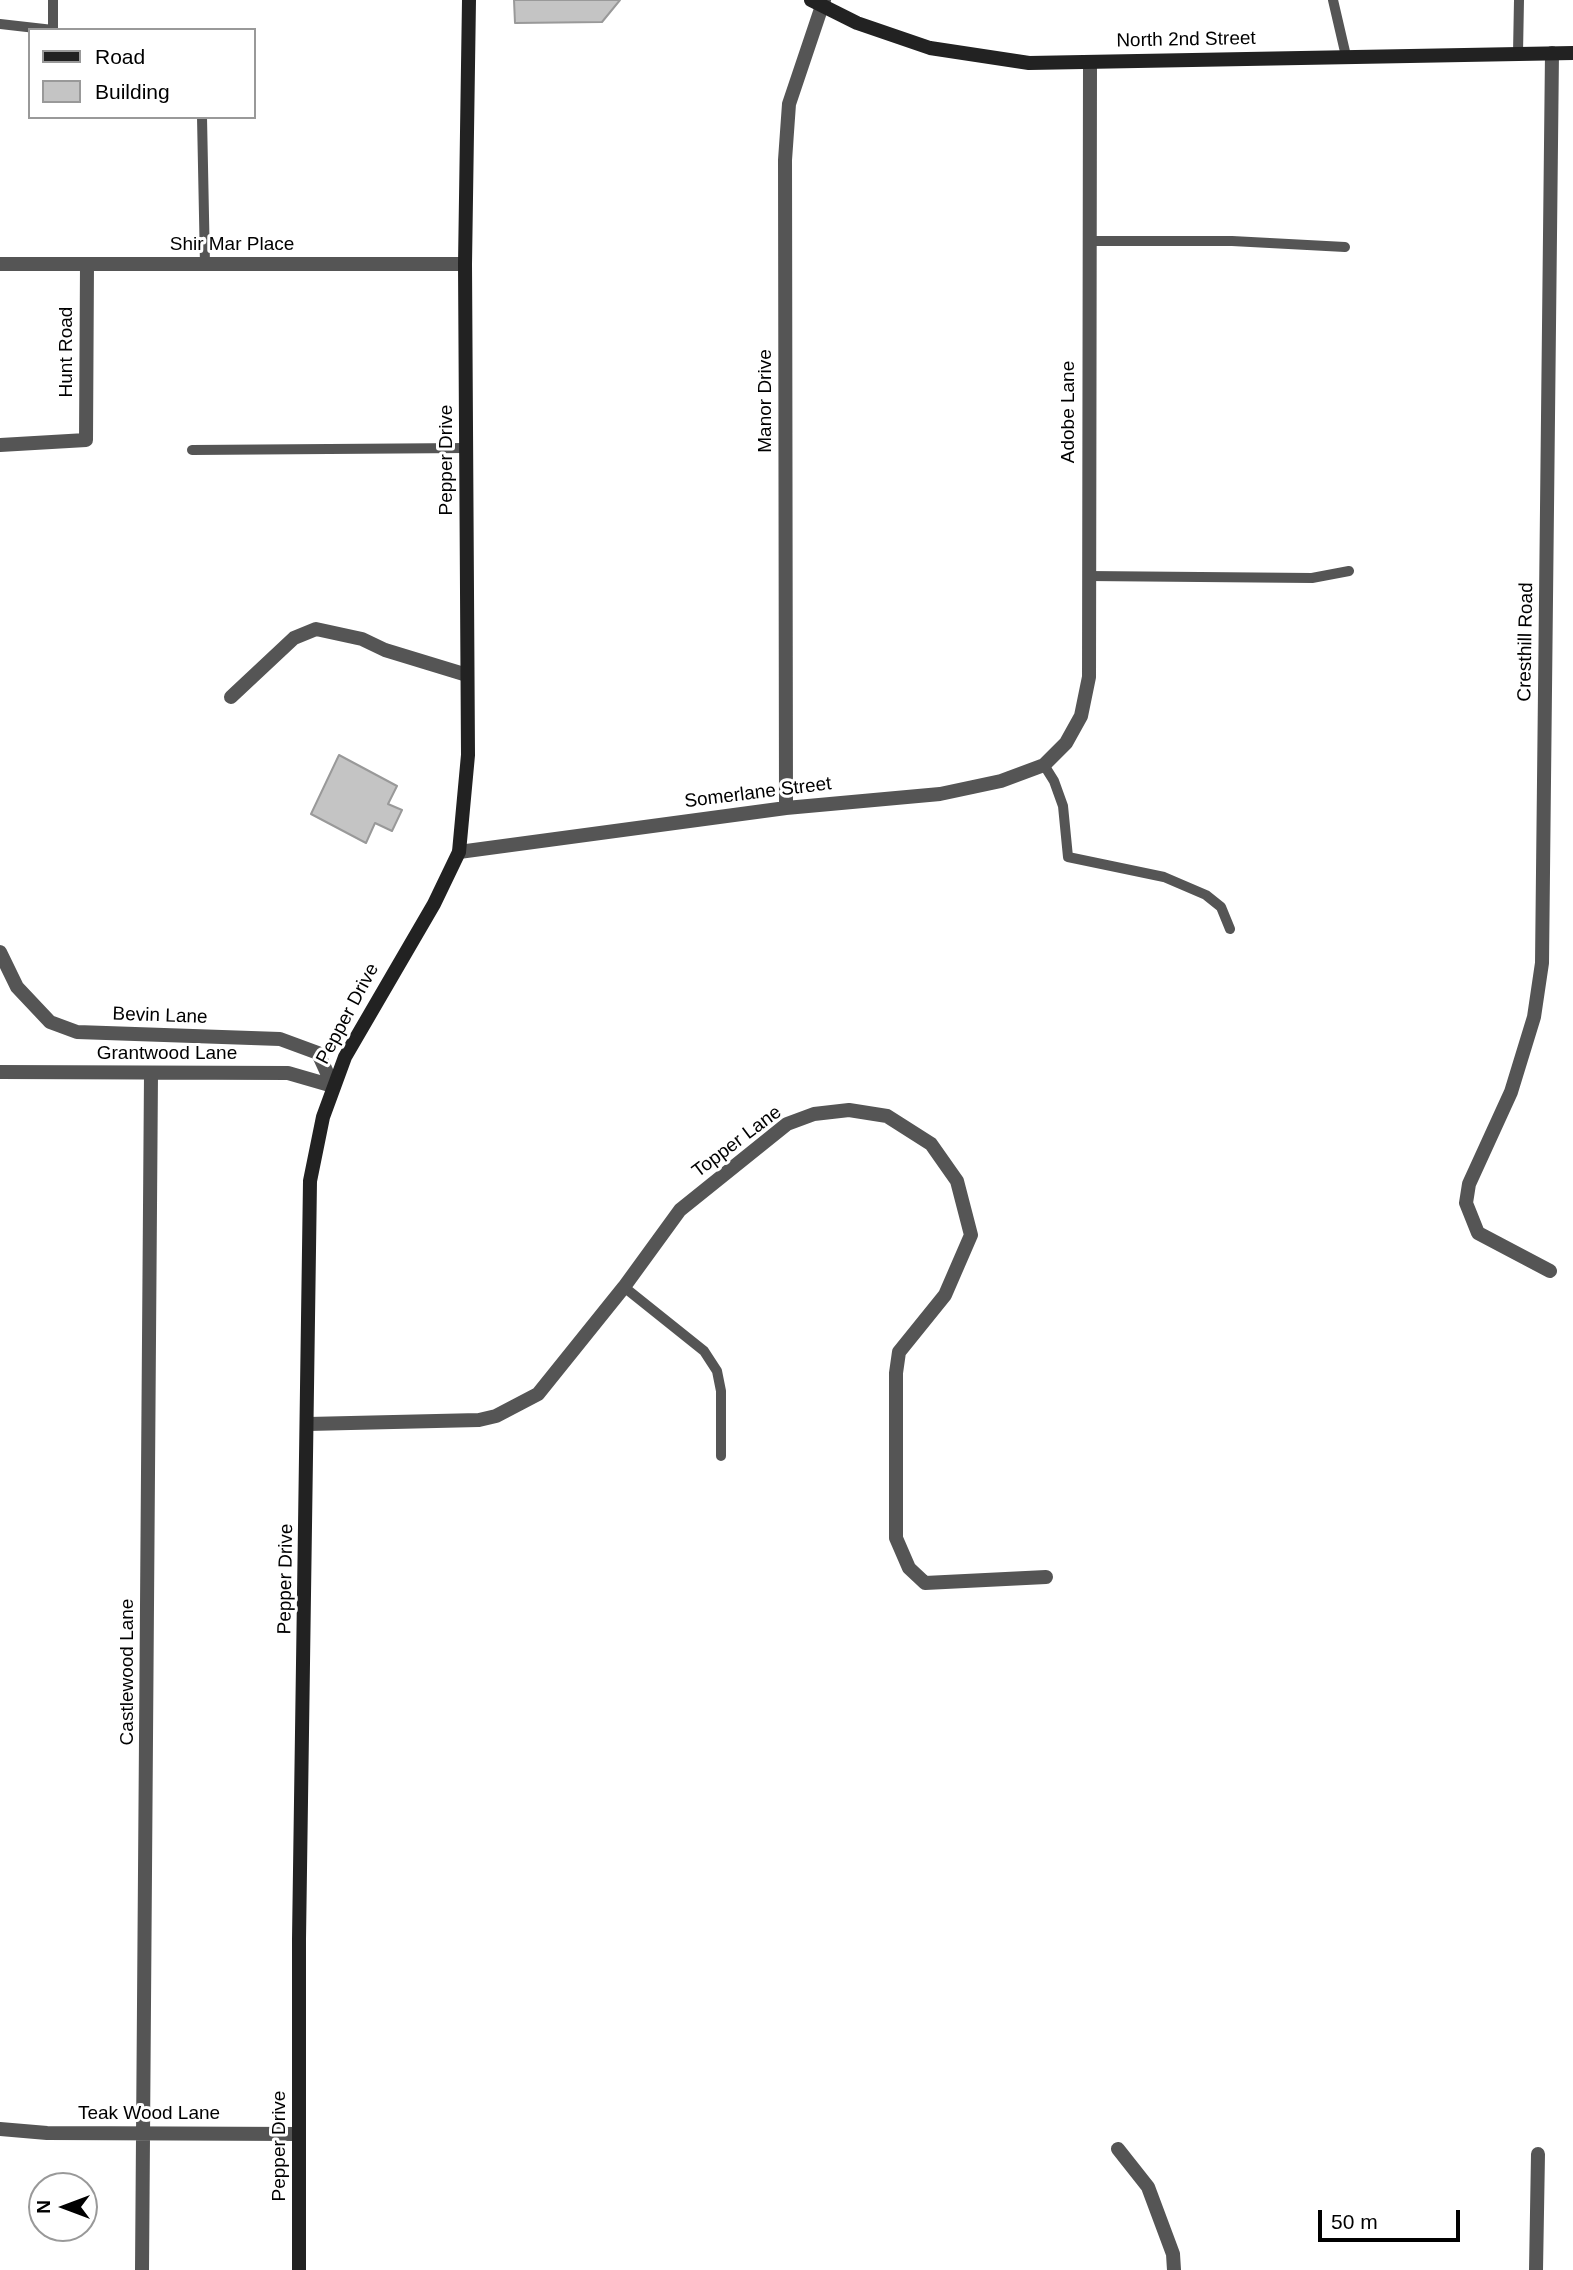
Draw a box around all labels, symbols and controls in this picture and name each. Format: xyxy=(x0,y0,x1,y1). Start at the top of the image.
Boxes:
street label: North 2nd Street xyxy=(1116,27,1256,53)
legend xyxy=(28,28,256,119)
text: Road xyxy=(95,45,145,68)
text: Building xyxy=(95,80,170,103)
street label: Shir Mar Place xyxy=(170,234,294,256)
street label: Hunt Road xyxy=(56,307,78,397)
street label: Manor Drive xyxy=(755,349,777,453)
street label: Adobe Lane xyxy=(1058,361,1080,463)
street label: Pepper Drive xyxy=(436,405,458,515)
street label: Cresthill Road xyxy=(1514,582,1538,702)
street label: Somerlane Street xyxy=(683,773,833,813)
street label: Pepper Drive xyxy=(312,960,384,1068)
street label: Bevin Lane xyxy=(112,1003,208,1029)
street label: Grantwood Lane xyxy=(97,1043,237,1065)
street label: Topper Lane xyxy=(688,1101,786,1183)
street label: Pepper Drive xyxy=(274,1523,298,1635)
street label: Castlewood Lane xyxy=(117,1599,139,1745)
street label: Pepper Drive xyxy=(269,2091,291,2201)
street label: Teak Wood Lane xyxy=(78,2103,220,2125)
north arrow xyxy=(28,2172,98,2242)
scale bar xyxy=(1321,2196,1463,2240)
text: N xyxy=(33,2200,54,2214)
text: 50 m xyxy=(1331,2210,1378,2233)

